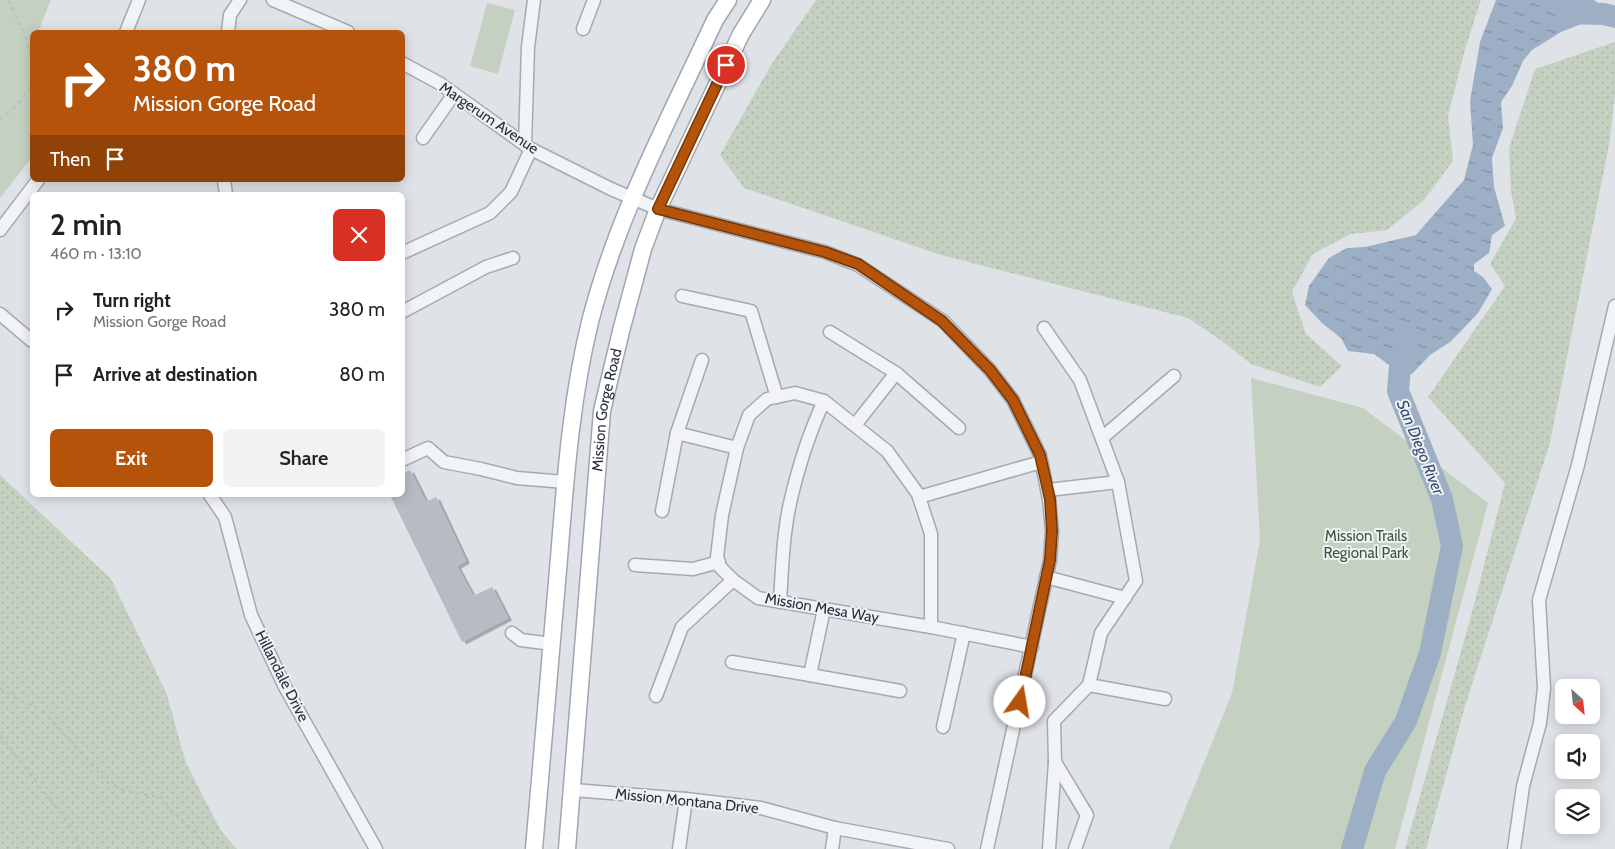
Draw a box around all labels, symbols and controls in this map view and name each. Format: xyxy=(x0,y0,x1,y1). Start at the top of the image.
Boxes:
pin xyxy=(705,44,747,86)
text: 380 m xyxy=(133,47,236,90)
icon: right xyxy=(50,50,115,115)
icon: arrive xyxy=(712,51,740,79)
street label: Margerum Avenue xyxy=(436,78,542,158)
text: Mission Gorge Road xyxy=(133,90,316,117)
icon: arrive xyxy=(101,145,129,173)
text: Then xyxy=(50,148,91,171)
text: 2 min xyxy=(50,206,122,243)
button: close xyxy=(333,209,385,261)
text: 460 m · 13:10 xyxy=(50,244,142,263)
text: Turn right xyxy=(93,289,171,312)
icon: right xyxy=(50,296,78,324)
text: 380 m xyxy=(329,298,385,321)
text: Mission Gorge Road xyxy=(93,312,226,331)
street label: Mission Gorge Road xyxy=(588,347,626,472)
icon: arrive xyxy=(50,361,78,389)
text: Arrive at destination xyxy=(93,363,257,386)
text: 80 m xyxy=(339,363,385,386)
water label: San Diego River xyxy=(1393,397,1449,498)
button: Exit xyxy=(50,429,213,487)
button: Share xyxy=(223,429,385,487)
park label: Mission Trails Regional Park xyxy=(1323,527,1409,562)
street label: Mission Mesa Way xyxy=(764,589,881,627)
street label: Hillandale Drive xyxy=(251,627,313,725)
position arrow xyxy=(993,675,1045,727)
north arrow xyxy=(1555,679,1600,724)
map controls xyxy=(1555,679,1600,834)
button: sound xyxy=(1555,734,1600,779)
street label: Mission Montana Drive xyxy=(614,785,760,818)
button: layers xyxy=(1555,789,1600,834)

